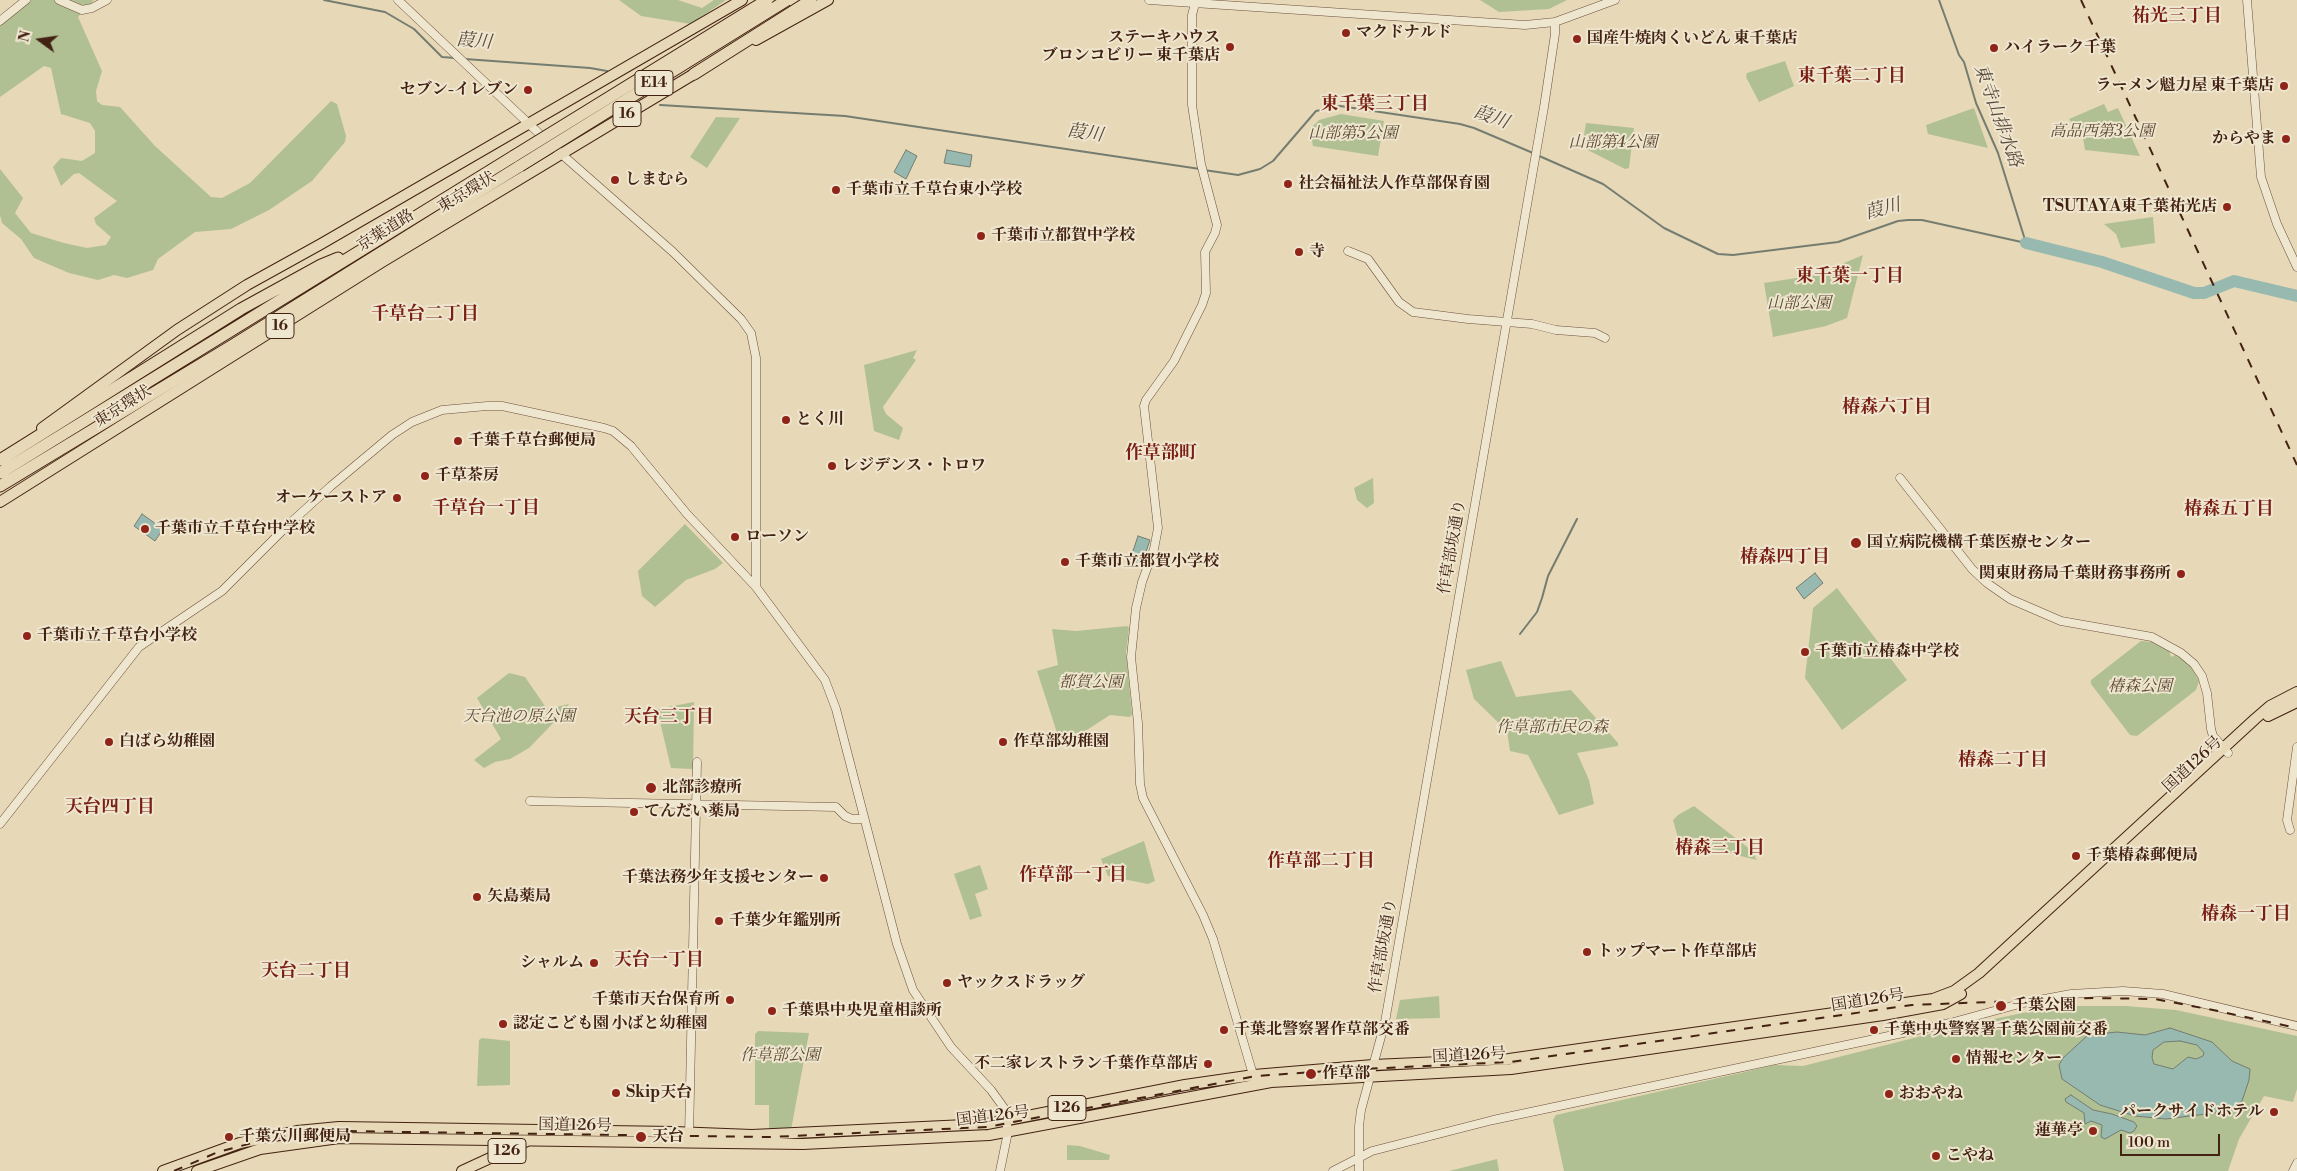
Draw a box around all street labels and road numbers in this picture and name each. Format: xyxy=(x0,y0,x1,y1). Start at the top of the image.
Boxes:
road number: E14 xyxy=(635,70,673,96)
road number: 16 xyxy=(613,102,641,126)
street label: 東京環状 xyxy=(435,168,499,218)
street label: 京葉道路 xyxy=(354,206,418,256)
road number: 16 xyxy=(266,314,294,338)
street label: 東京環状 xyxy=(91,382,155,432)
street label: 作草部坂通り xyxy=(1435,498,1471,596)
street label: 国道126号 xyxy=(2159,733,2227,797)
street label: 作草部坂通り xyxy=(1366,897,1402,995)
street label: 国道126号 xyxy=(1830,986,1906,1016)
street label: 国道126号 xyxy=(1432,1044,1506,1068)
road number: 126 xyxy=(1048,1096,1086,1120)
street label: 国道126号 xyxy=(955,1103,1031,1131)
street label: 国道126号 xyxy=(538,1116,612,1136)
road number: 126 xyxy=(488,1138,526,1164)

